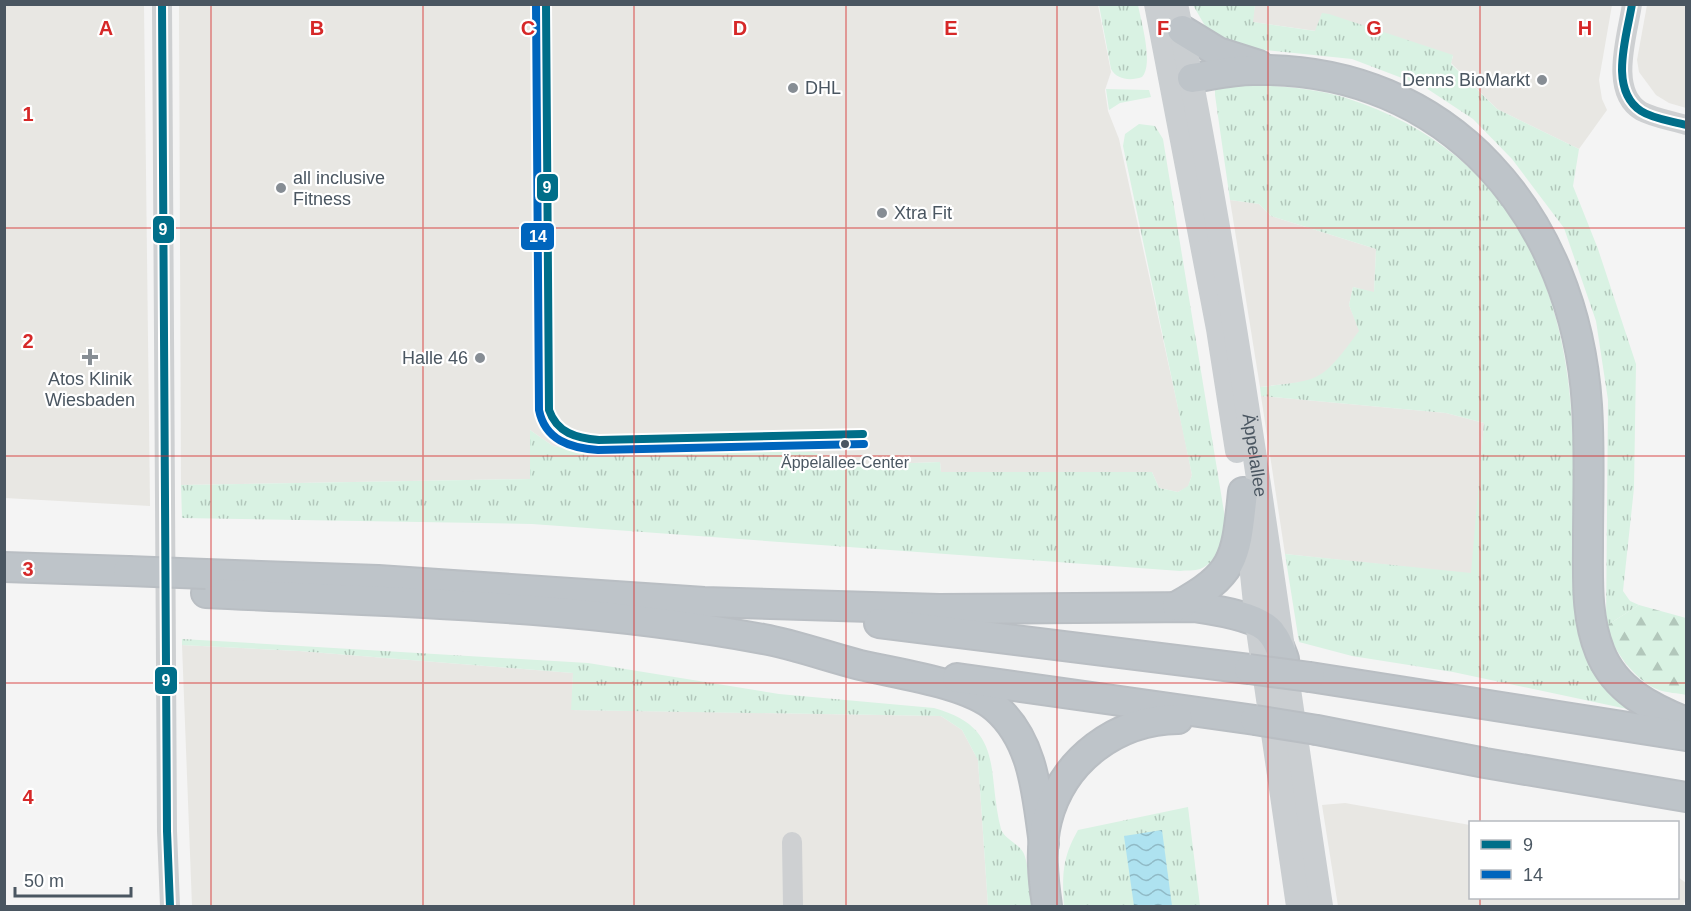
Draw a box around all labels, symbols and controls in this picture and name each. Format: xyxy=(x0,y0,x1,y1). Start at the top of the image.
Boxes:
text: A xyxy=(99,17,113,39)
text: B xyxy=(310,17,324,39)
text: C xyxy=(521,17,535,39)
text: D xyxy=(733,17,747,39)
text: E xyxy=(944,17,958,39)
text: F xyxy=(1157,17,1169,39)
text: G xyxy=(1366,17,1382,39)
text: H xyxy=(1578,17,1592,39)
place label: Denns BioMarkt xyxy=(1402,70,1530,90)
marker: Denns BioMarkt xyxy=(1535,73,1549,87)
place label: DHL xyxy=(805,78,841,98)
marker: DHL xyxy=(786,81,800,95)
text: 1 xyxy=(22,103,34,125)
place label: all inclusive Fitness xyxy=(293,168,385,209)
line badge: 9 xyxy=(536,173,559,202)
text: 9 xyxy=(543,179,552,196)
marker: all inclusive Fitness xyxy=(274,181,288,195)
place label: Xtra Fit xyxy=(894,203,952,223)
marker: Xtra Fit xyxy=(875,206,889,220)
line badge: 9 xyxy=(152,215,175,244)
text: 9 xyxy=(159,221,168,238)
line badge: 14 xyxy=(520,222,555,251)
text: 14 xyxy=(529,228,547,245)
text: 2 xyxy=(22,330,34,352)
marker: Atos Klinik Wiesbaden xyxy=(81,348,99,366)
place label: Halle 46 xyxy=(402,348,468,368)
marker: Halle 46 xyxy=(473,351,487,365)
place label: Atos Klinik Wiesbaden xyxy=(45,369,135,410)
street label: Äppelallee xyxy=(1238,412,1271,498)
marker: Äppelallee-Center xyxy=(839,438,851,450)
place label: Äppelallee-Center xyxy=(781,454,910,471)
text: 3 xyxy=(22,558,34,580)
line badge: 9 xyxy=(154,666,178,695)
text: 9 xyxy=(162,672,171,689)
text: 4 xyxy=(22,786,34,808)
legend xyxy=(1469,821,1679,899)
text: 9 xyxy=(1523,835,1533,855)
scale bar xyxy=(15,860,130,898)
text: 14 xyxy=(1523,865,1543,885)
text: 50 m xyxy=(24,871,64,891)

